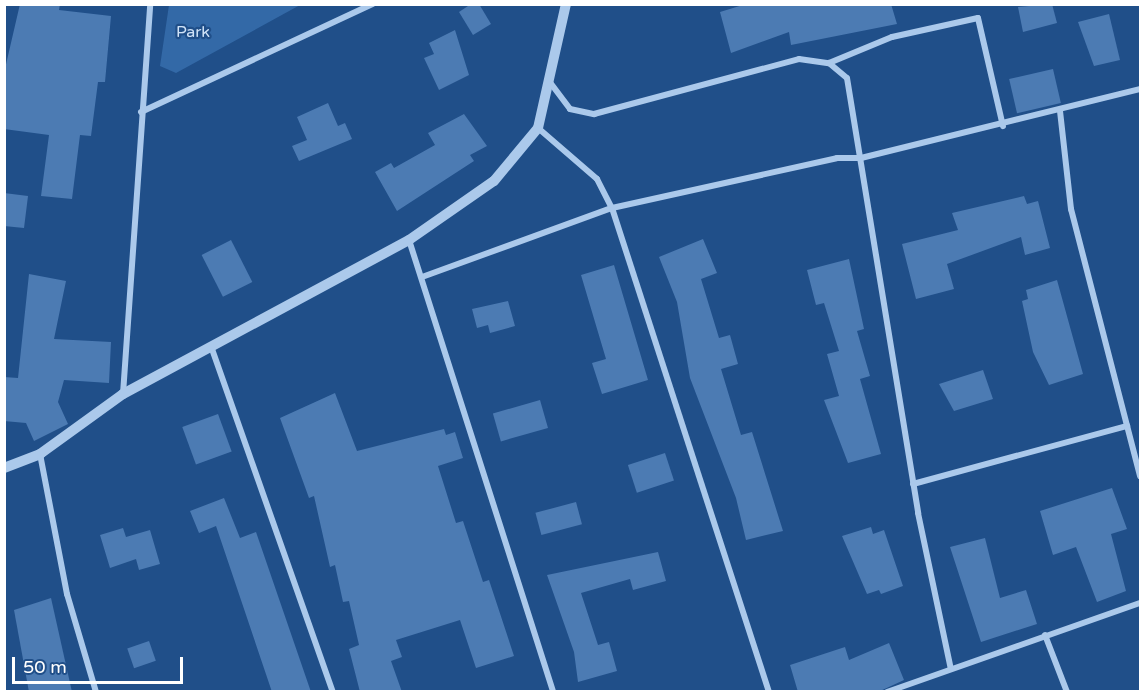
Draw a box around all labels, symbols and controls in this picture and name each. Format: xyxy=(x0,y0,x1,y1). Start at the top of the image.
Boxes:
park label: Park xyxy=(176,22,210,42)
scale bar xyxy=(15,645,186,683)
text: 50 m xyxy=(23,656,67,678)

